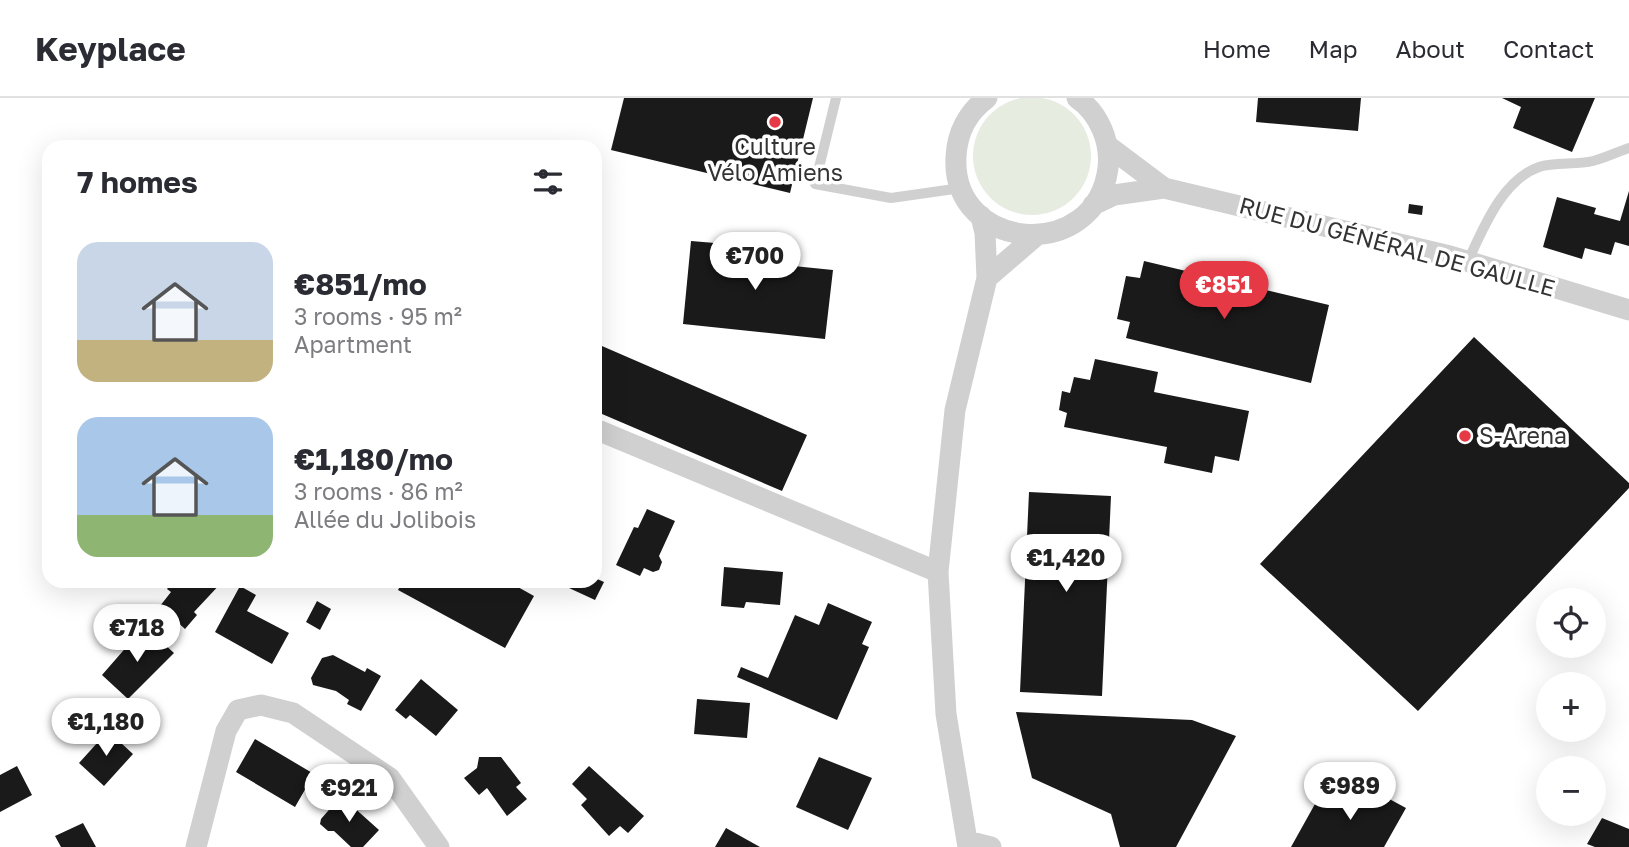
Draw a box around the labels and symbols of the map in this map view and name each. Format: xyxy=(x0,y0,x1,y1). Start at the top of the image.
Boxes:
marker: Culture Vélo Amiens xyxy=(767,114,783,130)
place label: Culture Vélo Amiens xyxy=(707,132,843,186)
street label: RUE DU GÉNÉRAL DE GAULLE xyxy=(1236,190,1558,302)
pin: €700 xyxy=(714,232,796,292)
pin: €851 xyxy=(1183,262,1265,321)
place label: S-Arena xyxy=(1479,421,1567,449)
marker: S-Arena xyxy=(1457,428,1473,444)
pin: €1,420 xyxy=(1009,534,1123,594)
pin: €718 xyxy=(96,604,178,664)
pin: €1,180 xyxy=(49,698,163,758)
pin: €989 xyxy=(1309,762,1391,822)
pin: €921 xyxy=(308,764,390,824)

